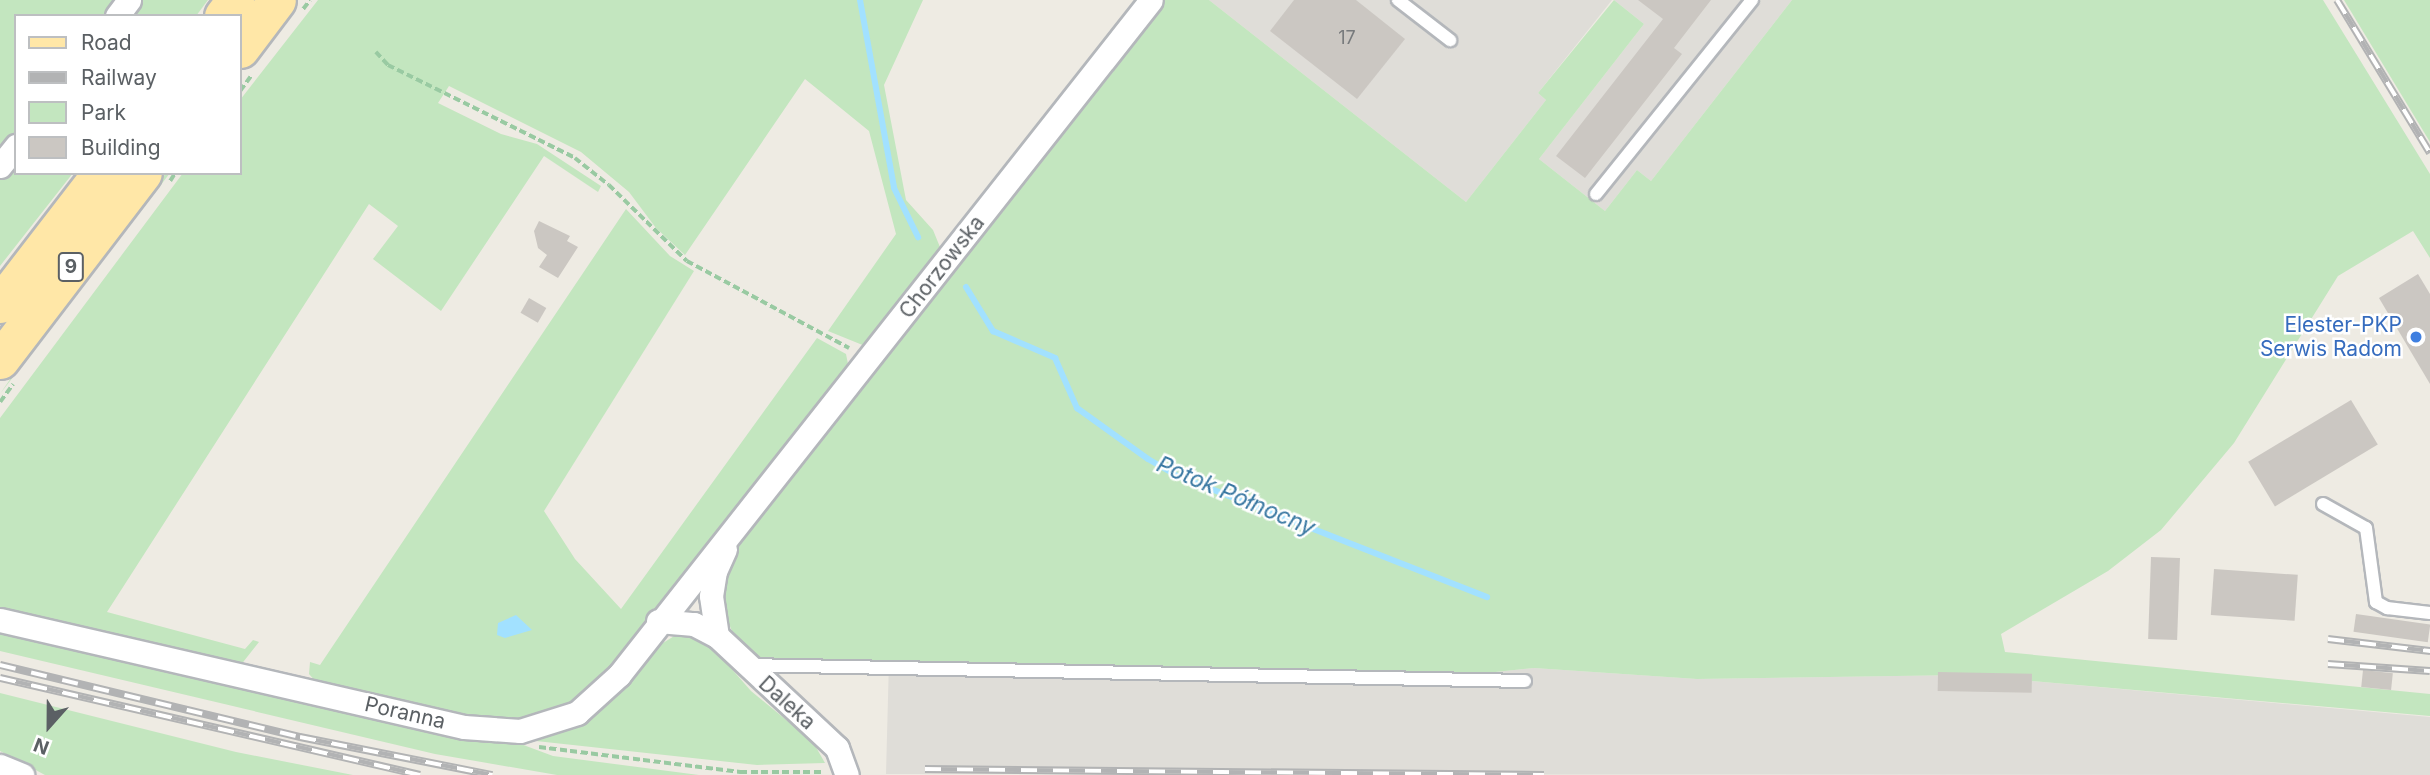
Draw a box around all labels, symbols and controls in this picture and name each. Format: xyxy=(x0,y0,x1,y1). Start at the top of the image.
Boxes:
legend xyxy=(14,14,242,175)
house number: 17 xyxy=(1338,27,1356,49)
text: Road xyxy=(81,30,132,55)
text: Railway xyxy=(81,65,157,90)
text: Park xyxy=(81,100,126,125)
text: Building xyxy=(81,135,161,160)
street label: Chorzowska xyxy=(894,211,990,323)
road number: 9 xyxy=(57,252,85,282)
place label: Elester-PKP Serwis Radom xyxy=(2260,312,2402,362)
marker: Elester-PKP Serwis Radom xyxy=(2408,329,2424,345)
water label: Potok Północny xyxy=(1153,450,1319,542)
street label: Daleka xyxy=(753,671,821,735)
north arrow xyxy=(14,691,84,761)
street label: Poranna xyxy=(362,691,448,735)
text: N xyxy=(30,733,52,759)

